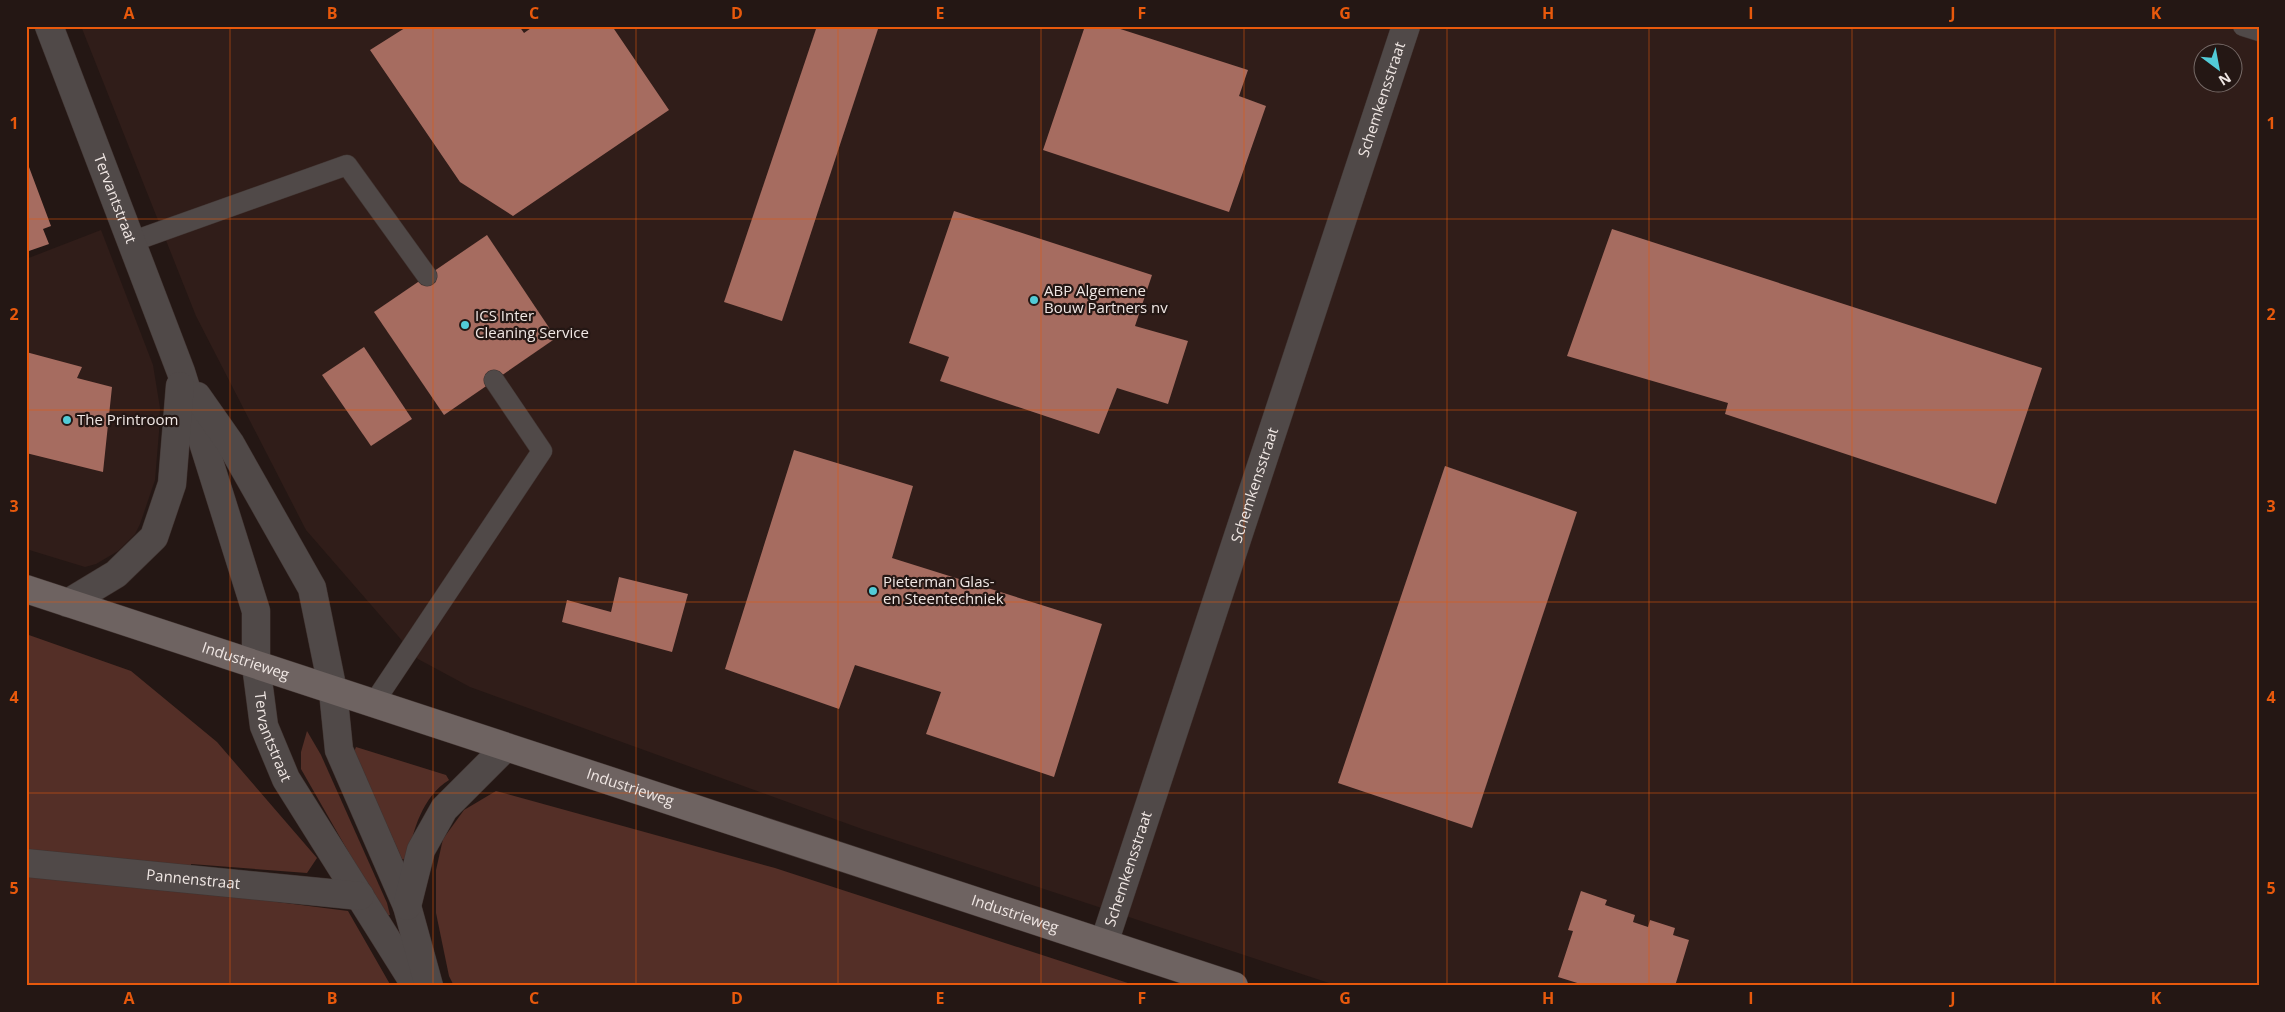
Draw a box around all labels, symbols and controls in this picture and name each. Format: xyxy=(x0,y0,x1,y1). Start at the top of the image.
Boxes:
text: A xyxy=(123,2,135,24)
text: B xyxy=(327,2,337,24)
text: C xyxy=(529,2,539,24)
text: D xyxy=(731,2,743,24)
text: E xyxy=(936,2,945,24)
text: F xyxy=(1138,2,1146,24)
text: G xyxy=(1339,2,1351,24)
text: H xyxy=(1542,2,1554,24)
text: I xyxy=(1748,2,1754,24)
text: J xyxy=(1948,2,1956,24)
text: K xyxy=(2151,2,2162,24)
street label: Schemkensstraat xyxy=(1353,39,1409,160)
north arrow xyxy=(2192,42,2242,92)
text: N xyxy=(2215,68,2235,91)
text: 1 xyxy=(9,112,19,134)
text: 1 xyxy=(2266,112,2276,134)
street label: Tervantstraat xyxy=(90,151,142,246)
place label: ABP Algemene Bouw Partners nv xyxy=(1044,280,1168,317)
marker: ABP Algemene Bouw Partners nv xyxy=(1028,294,1040,306)
text: 2 xyxy=(9,303,19,325)
text: 2 xyxy=(2266,303,2276,325)
place label: ICS Inter Cleaning Service xyxy=(475,305,589,342)
marker: ICS Inter Cleaning Service xyxy=(459,319,471,331)
place label: The Printroom xyxy=(77,409,178,429)
marker: The Printroom xyxy=(61,414,73,426)
street label: Schemkensstraat xyxy=(1226,425,1282,545)
text: 3 xyxy=(9,495,19,517)
text: 3 xyxy=(2266,495,2276,517)
place label: Pieterman Glas- en Steentechniek xyxy=(883,571,1004,608)
marker: Pieterman Glas- en Steentechniek xyxy=(867,585,879,597)
street label: Industrieweg xyxy=(199,636,292,684)
text: 4 xyxy=(9,686,19,708)
text: 4 xyxy=(2266,686,2276,708)
street label: Tervantstraat xyxy=(251,691,297,785)
street label: Industrieweg xyxy=(584,763,677,810)
street label: Schemkensstraat xyxy=(1099,808,1156,929)
street label: Pannenstraat xyxy=(145,864,241,893)
text: 5 xyxy=(9,877,19,899)
text: 5 xyxy=(2266,877,2276,899)
street label: Industrieweg xyxy=(969,889,1062,937)
text: A xyxy=(123,987,135,1009)
text: B xyxy=(327,987,337,1009)
text: C xyxy=(529,987,539,1009)
text: D xyxy=(731,987,743,1009)
text: E xyxy=(936,987,945,1009)
text: F xyxy=(1138,987,1146,1009)
text: G xyxy=(1339,987,1351,1009)
text: H xyxy=(1542,987,1554,1009)
text: I xyxy=(1748,987,1754,1009)
text: J xyxy=(1948,987,1956,1009)
text: K xyxy=(2151,987,2162,1009)

